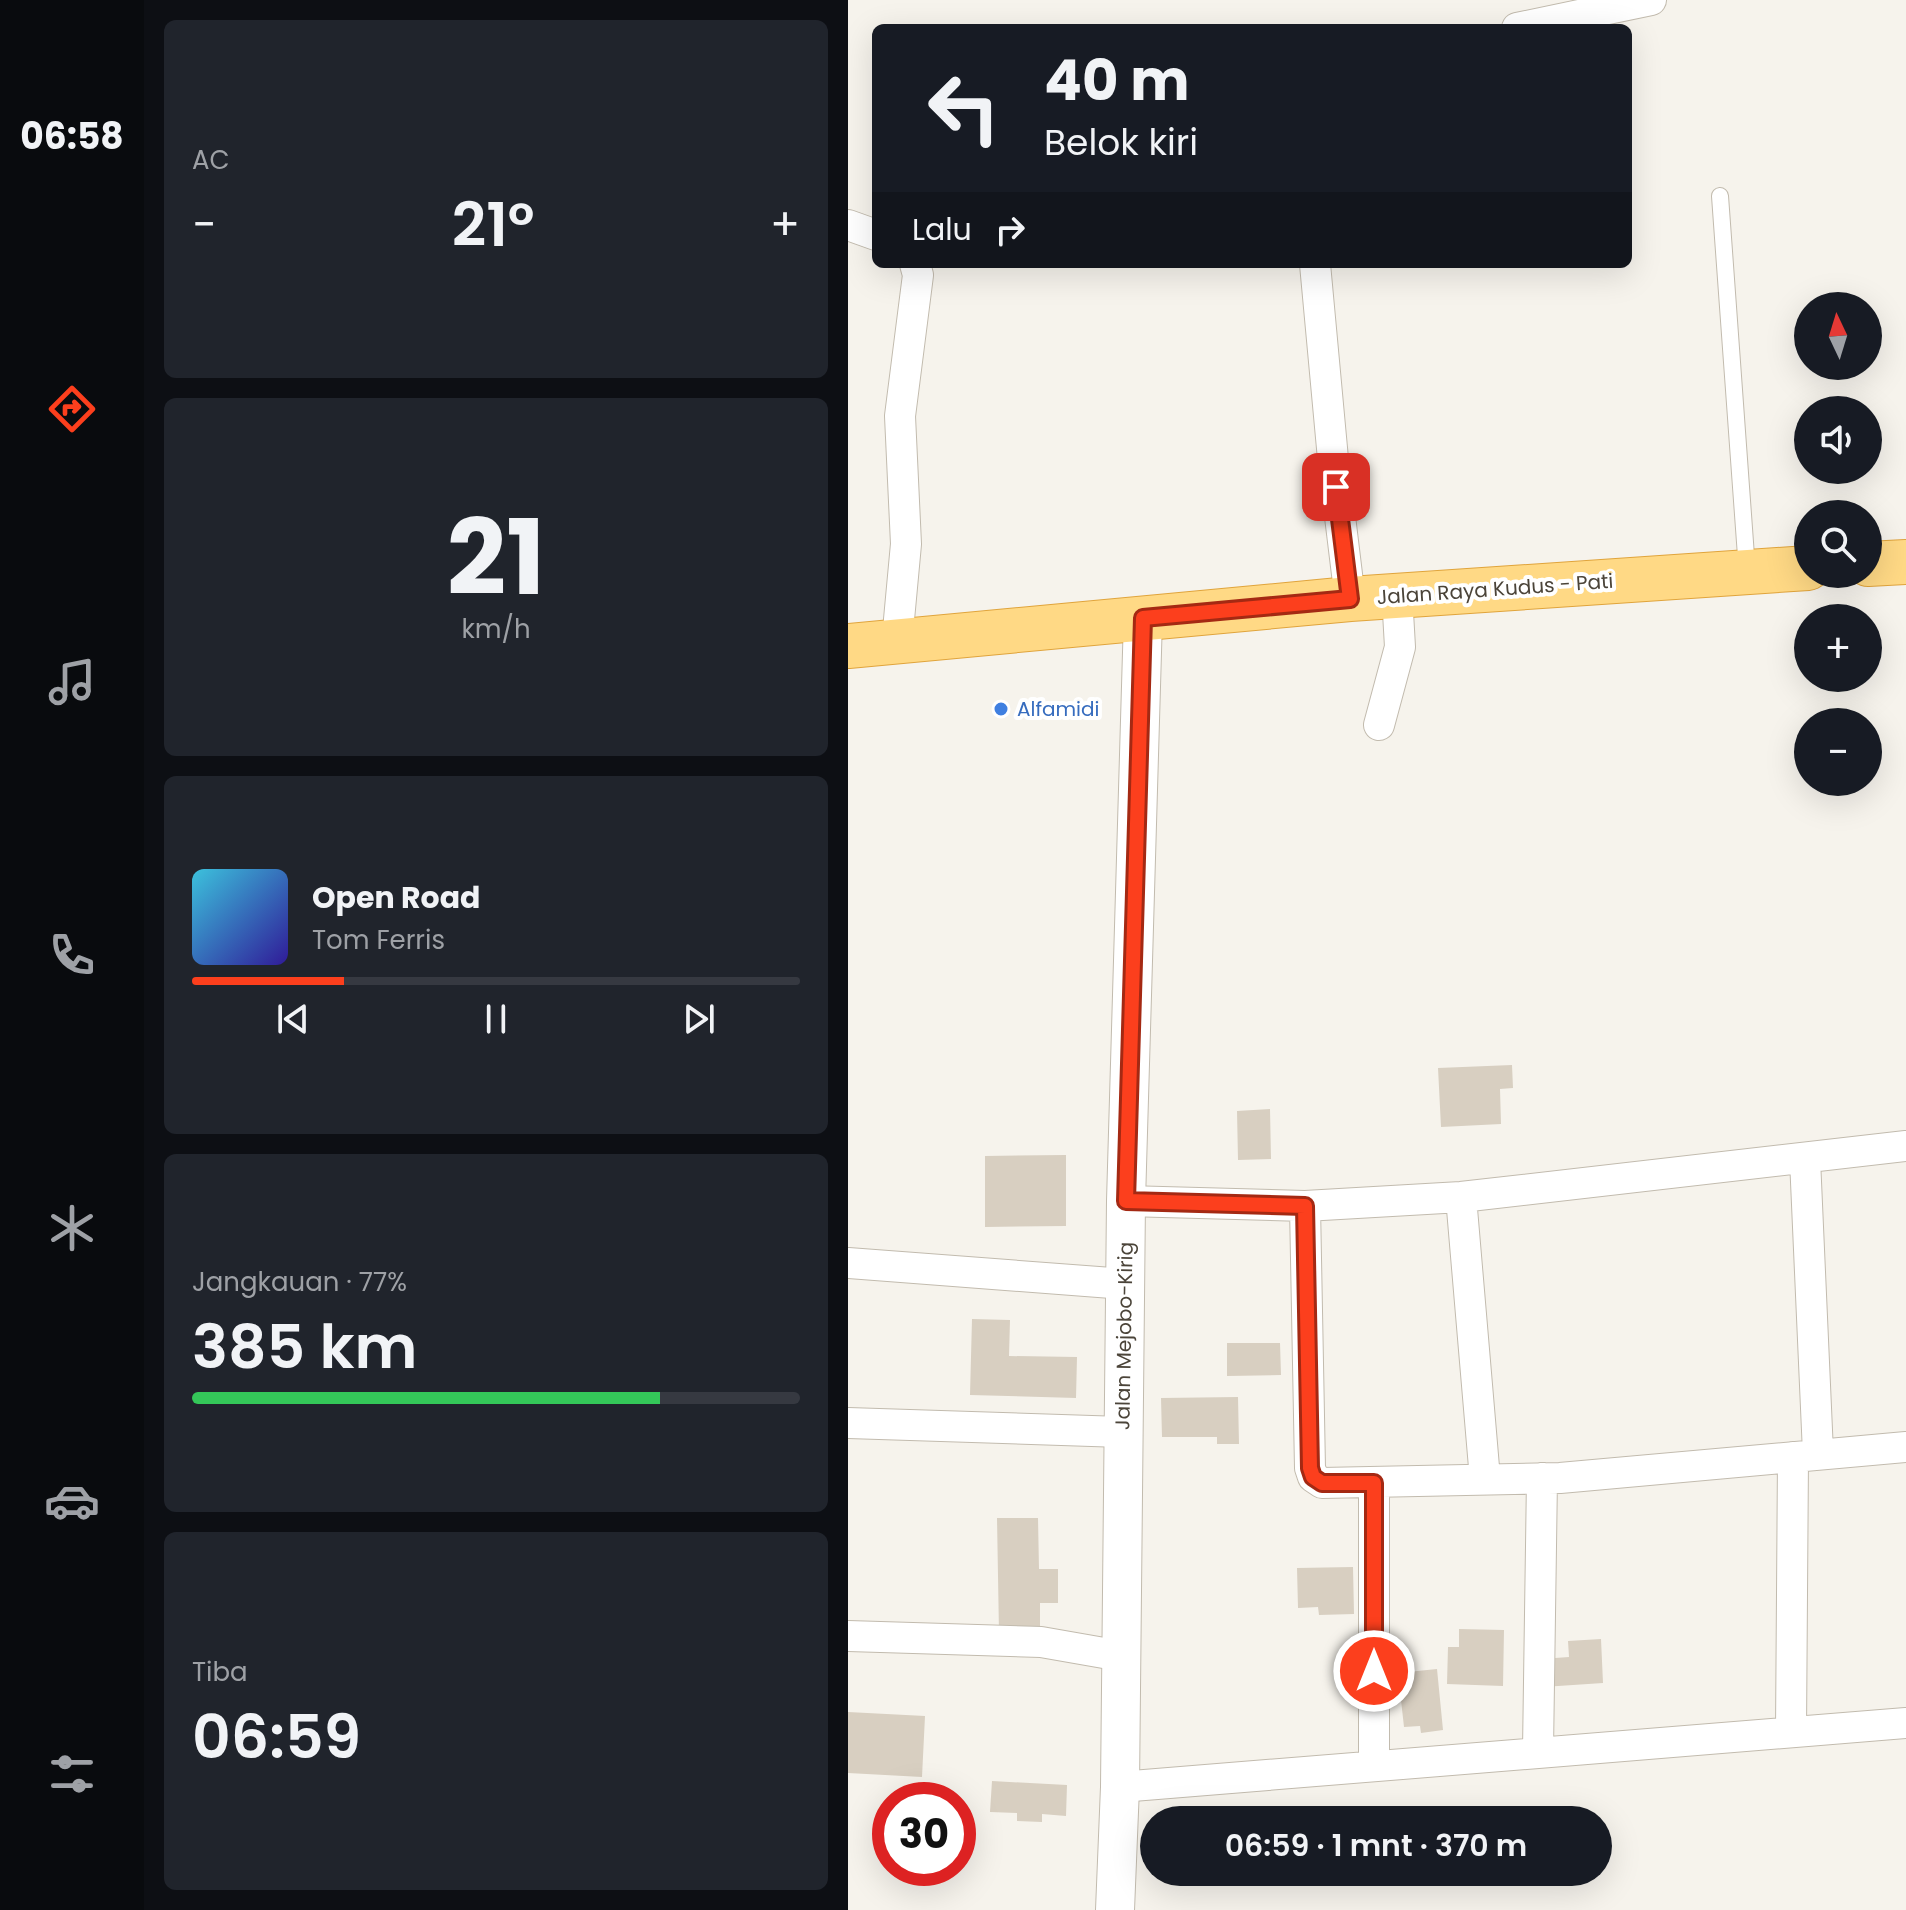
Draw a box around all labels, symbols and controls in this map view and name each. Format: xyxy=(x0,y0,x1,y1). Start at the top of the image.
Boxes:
text: 40 m xyxy=(1044,41,1190,120)
icon: left xyxy=(912,56,1016,160)
text: 06:58 xyxy=(20,111,124,162)
text: Belok kiri xyxy=(1044,117,1198,168)
text: AC xyxy=(192,142,230,178)
text: 21° xyxy=(452,183,535,267)
text: − xyxy=(192,194,216,255)
text: + xyxy=(770,194,800,255)
text: Lalu xyxy=(912,208,972,251)
icon: right xyxy=(988,208,1032,252)
north arrow xyxy=(1794,292,1882,380)
map controls xyxy=(1794,292,1882,796)
icon: directions xyxy=(44,381,100,437)
button: sound xyxy=(1794,396,1882,484)
pin xyxy=(1302,453,1370,521)
icon: arrive xyxy=(1314,465,1358,509)
text: 21 xyxy=(447,485,545,630)
button: search xyxy=(1794,500,1882,588)
street label: Jalan Raya Kudus - Pati xyxy=(1376,567,1614,611)
button: + xyxy=(1794,604,1882,692)
text: km/h xyxy=(461,611,531,647)
icon: music xyxy=(44,654,100,710)
place label: Alfamidi xyxy=(1017,695,1099,723)
marker: Alfamidi xyxy=(992,700,1010,718)
button: − xyxy=(1794,708,1882,796)
text: Open Road xyxy=(312,876,480,919)
text: Tom Ferris xyxy=(312,922,445,958)
icon: phone xyxy=(44,927,100,983)
icon: previous xyxy=(271,997,315,1041)
icon: pause xyxy=(474,997,518,1041)
icon: next xyxy=(677,997,721,1041)
icon: climate xyxy=(44,1200,100,1256)
street label: Jalan Mejobo-Kirig xyxy=(1108,1242,1140,1430)
text: Jangkauan · 77% xyxy=(192,1264,407,1300)
text: 385 km xyxy=(192,1305,417,1389)
icon: car xyxy=(44,1473,100,1529)
position arrow xyxy=(1332,1629,1416,1713)
text: Tiba xyxy=(192,1654,248,1690)
text: 06:59 xyxy=(192,1695,361,1779)
icon: filters xyxy=(44,1746,100,1802)
speed limit sign: 30 xyxy=(872,1782,976,1886)
text: 06:59 · 1 mnt · 370 m xyxy=(1225,1824,1527,1867)

